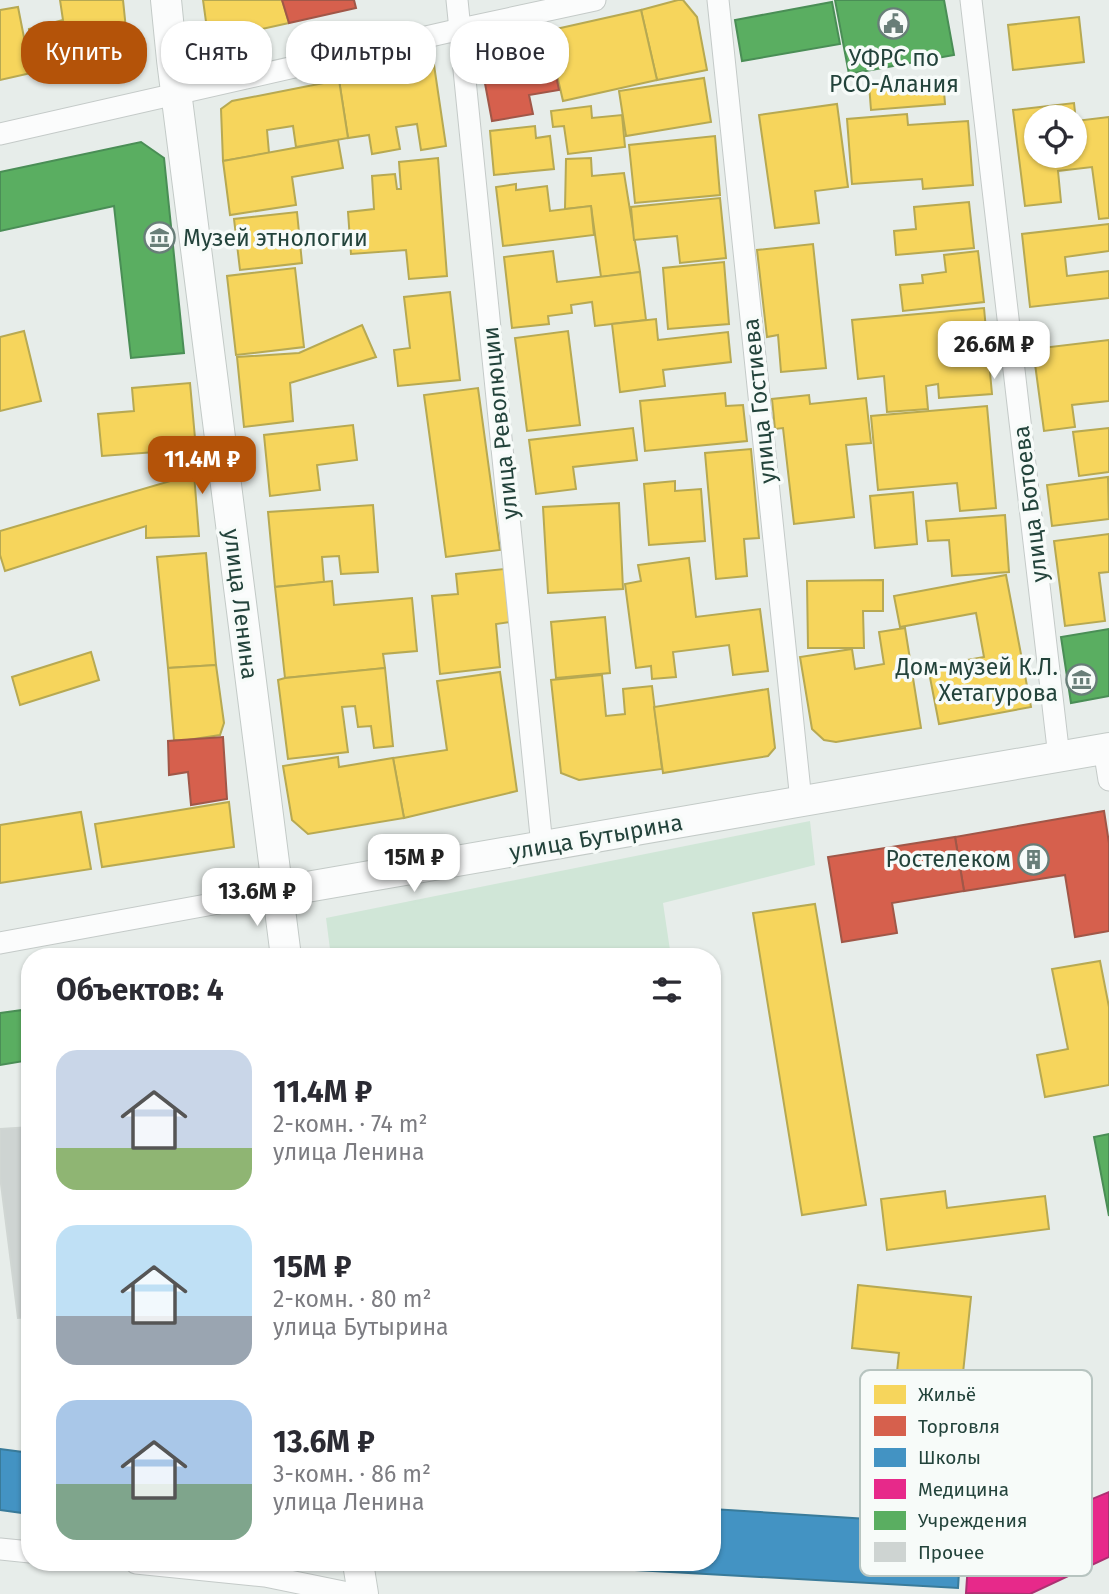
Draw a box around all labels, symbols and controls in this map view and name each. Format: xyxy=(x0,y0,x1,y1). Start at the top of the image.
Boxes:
public building icon: УФРС по РСО-Алания xyxy=(877,7,911,41)
chip: Купить xyxy=(21,21,147,84)
chip: Снять xyxy=(161,21,272,84)
chip: Фильтры xyxy=(286,21,436,84)
chip: Новое xyxy=(450,21,569,84)
place label: УФРС по РСО-Алания xyxy=(829,44,959,98)
map controls xyxy=(1024,105,1087,168)
button: locate xyxy=(1024,105,1087,168)
museum icon: Музей этнологии xyxy=(143,221,177,255)
place label: Музей этнологии xyxy=(183,224,368,252)
street label: улица Гостиева xyxy=(736,317,782,485)
pin: 26.6M ₽ xyxy=(929,322,1059,381)
street label: улица Революции xyxy=(476,325,524,521)
text: 26.6M ₽ xyxy=(954,330,1034,358)
street label: улица Ботоева xyxy=(1007,424,1053,584)
pin: 11.4M ₽ xyxy=(137,436,267,496)
text: 11.4M ₽ xyxy=(164,445,240,473)
street label: улица Ленина xyxy=(218,527,264,681)
place label: Дом-музей К.Л. Хетагурова xyxy=(895,653,1058,707)
museum icon: Дом-музей К.Л. Хетагурова xyxy=(1064,663,1098,697)
street label: улица Бутырина xyxy=(507,808,685,866)
pin: 15M ₽ xyxy=(365,834,463,894)
building icon: Ростелеком xyxy=(1017,842,1051,876)
text: 15M ₽ xyxy=(384,843,444,871)
place label: Ростелеком xyxy=(885,845,1011,873)
pin: 13.6M ₽ xyxy=(192,869,322,928)
text: 13.6M ₽ xyxy=(218,877,296,905)
icon: filters xyxy=(648,971,686,1009)
text: Объектов: 4 xyxy=(56,972,224,1008)
text: 11.4M ₽ xyxy=(273,1074,372,1110)
icon: home xyxy=(112,1078,196,1162)
text: 2-комн. · 74 m² xyxy=(273,1110,428,1138)
text: улица Ленина xyxy=(273,1138,424,1166)
text: 15M ₽ xyxy=(273,1249,352,1285)
icon: home xyxy=(112,1253,196,1337)
text: 2-комн. · 80 m² xyxy=(273,1285,432,1313)
text: улица Бутырина xyxy=(273,1313,449,1341)
legend xyxy=(860,1370,1092,1576)
text: Жильё xyxy=(918,1383,976,1406)
text: Торговля xyxy=(918,1415,1000,1438)
text: 13.6M ₽ xyxy=(273,1424,375,1460)
icon: home xyxy=(112,1428,196,1512)
text: Школы xyxy=(918,1446,981,1469)
text: 3-комн. · 86 m² xyxy=(273,1460,431,1488)
text: Медицина xyxy=(918,1478,1009,1501)
text: улица Ленина xyxy=(273,1488,424,1516)
text: Учреждения xyxy=(918,1509,1027,1532)
text: Прочее xyxy=(918,1541,984,1564)

